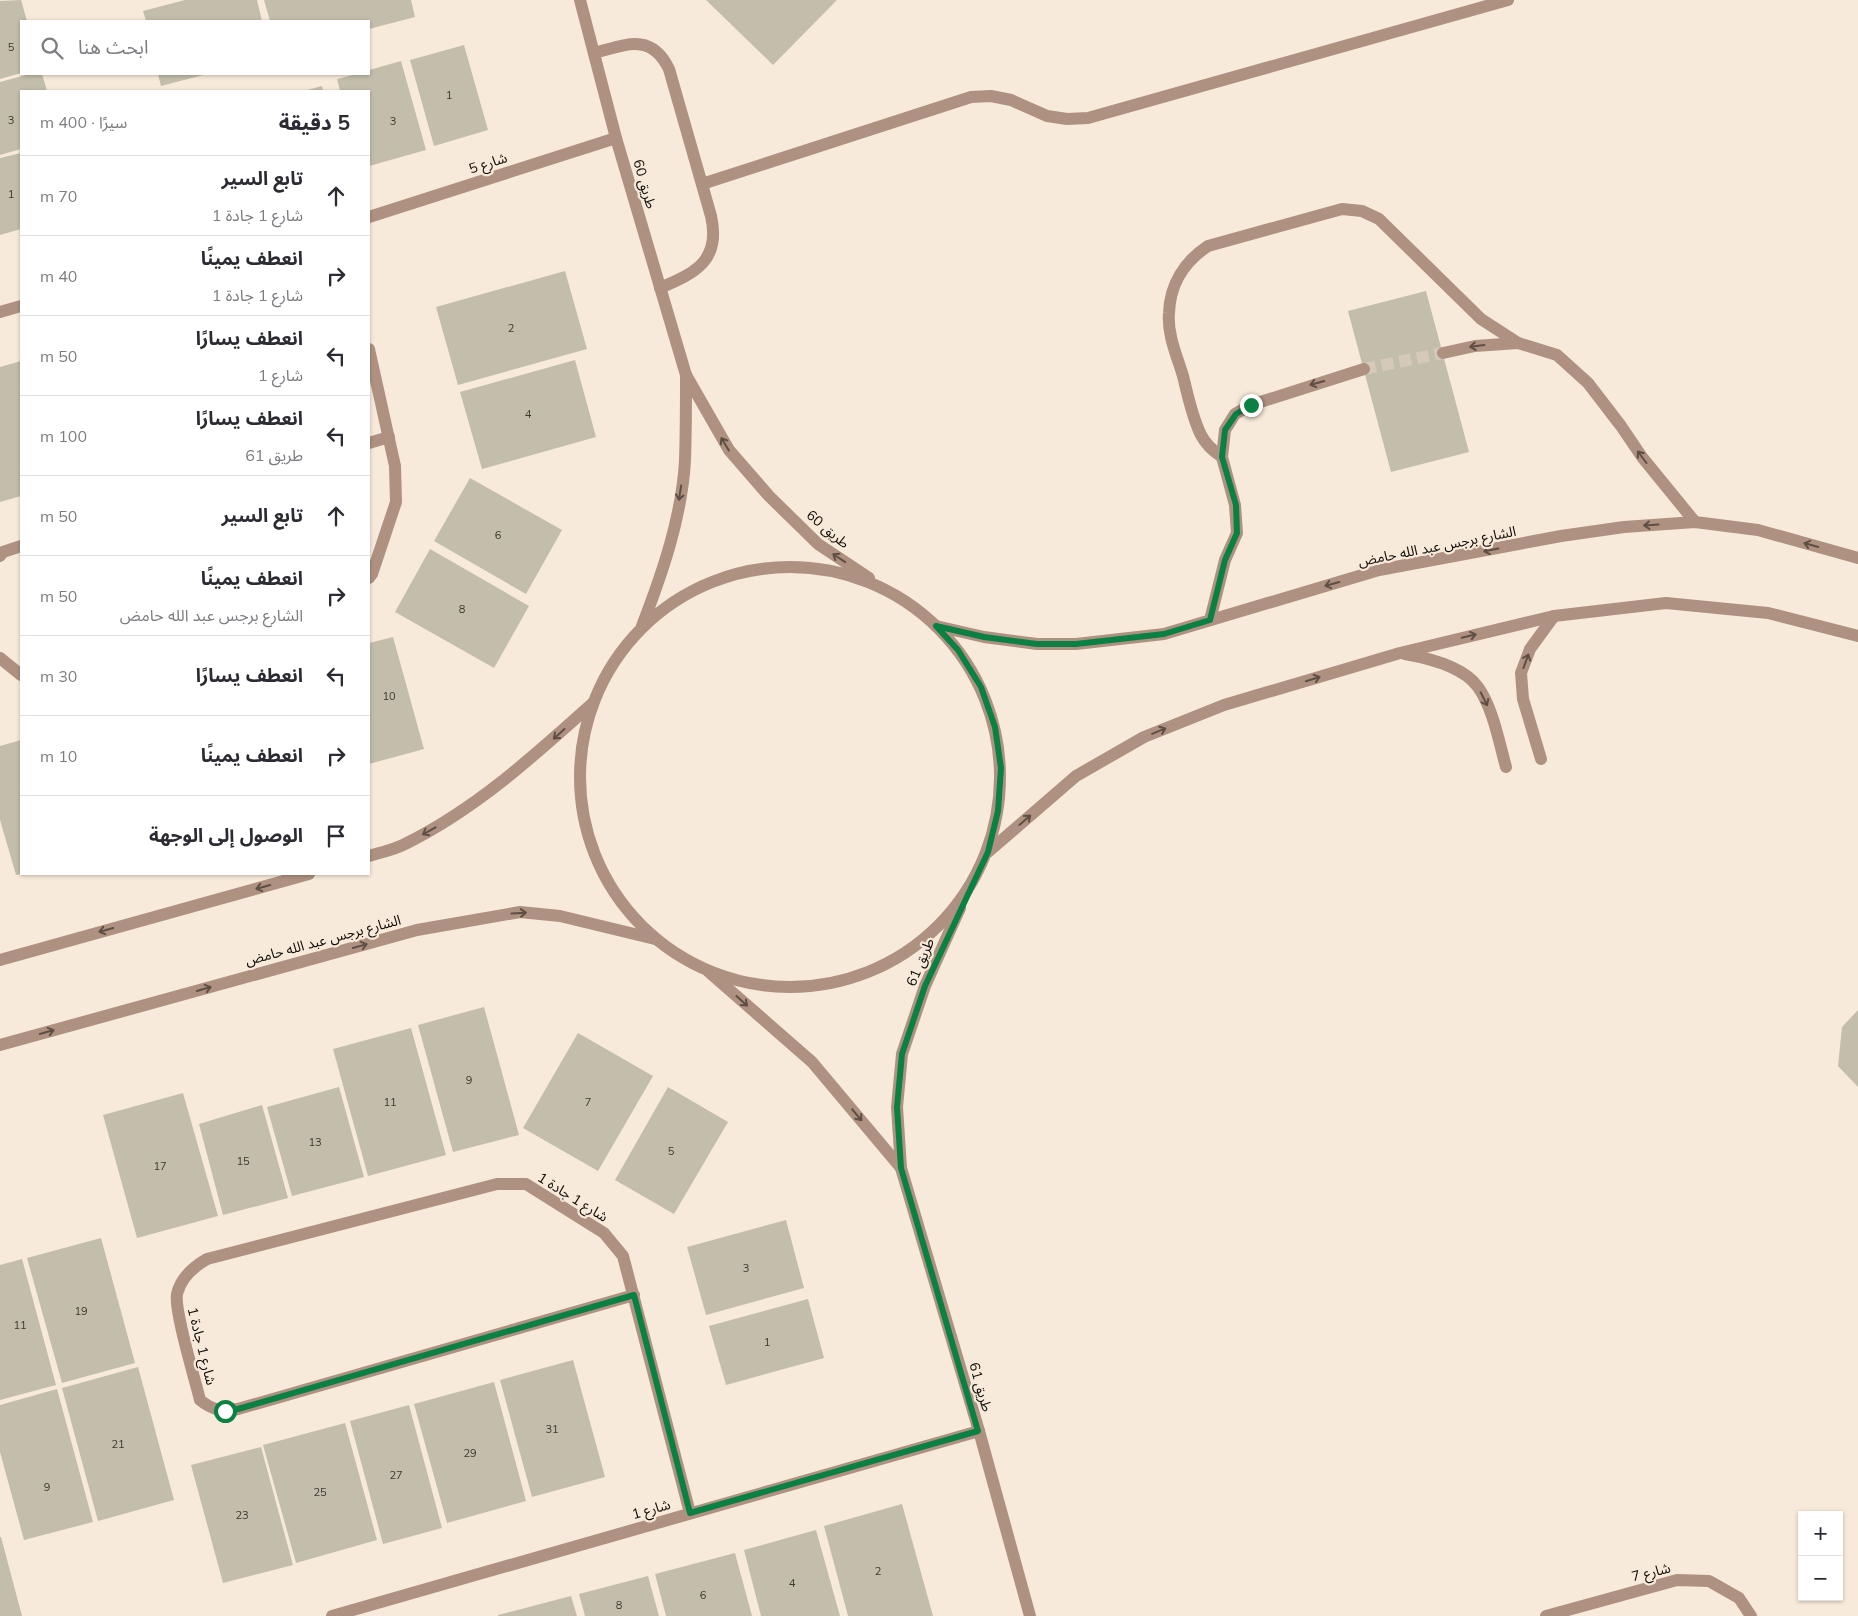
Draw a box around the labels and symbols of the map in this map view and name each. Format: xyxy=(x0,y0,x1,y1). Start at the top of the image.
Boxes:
house number: 5 xyxy=(8,40,15,54)
house number: 1 xyxy=(446,88,452,102)
house number: 3 xyxy=(8,113,14,127)
house number: 3 xyxy=(390,114,396,128)
street label: شارع 5 xyxy=(467,148,510,180)
street label: طريق 60 xyxy=(628,157,661,211)
house number: 1 xyxy=(8,187,14,201)
house number: 2 xyxy=(508,321,515,335)
one-way arrow xyxy=(1470,342,1486,352)
one-way arrow xyxy=(1310,379,1326,389)
route end xyxy=(1240,394,1263,417)
house number: 4 xyxy=(525,407,532,421)
one-way arrow xyxy=(720,437,730,451)
one-way arrow xyxy=(1637,451,1648,464)
one-way arrow xyxy=(675,485,685,501)
street label: طريق 60 xyxy=(802,506,853,553)
one-way arrow xyxy=(1644,520,1660,529)
street label: الشارع برجس عبد الله حامض xyxy=(1357,522,1518,572)
house number: 6 xyxy=(495,528,502,542)
one-way arrow xyxy=(1803,540,1819,549)
one-way arrow xyxy=(1483,545,1499,555)
one-way arrow xyxy=(833,553,847,563)
one-way arrow xyxy=(1325,580,1341,590)
house number: 8 xyxy=(459,602,466,616)
one-way arrow xyxy=(1461,631,1477,640)
one-way arrow xyxy=(1522,654,1531,669)
one-way arrow xyxy=(1304,673,1320,683)
house number: 10 xyxy=(382,689,396,703)
one-way arrow xyxy=(1479,692,1489,707)
one-way arrow xyxy=(1151,726,1166,735)
one-way arrow xyxy=(552,728,565,739)
one-way arrow xyxy=(1018,815,1031,826)
one-way arrow xyxy=(422,827,437,836)
one-way arrow xyxy=(255,882,271,892)
one-way arrow xyxy=(511,909,527,918)
street label: الشارع برجس عبد الله حامض xyxy=(243,911,403,971)
one-way arrow xyxy=(98,926,114,936)
street label: طريق 61 xyxy=(902,935,939,989)
one-way arrow xyxy=(352,940,368,950)
one-way arrow xyxy=(195,984,211,993)
one-way arrow xyxy=(735,996,748,1007)
one-way arrow xyxy=(39,1027,55,1037)
house number: 9 xyxy=(466,1073,472,1087)
house number: 11 xyxy=(383,1095,397,1109)
house number: 7 xyxy=(585,1095,591,1109)
one-way arrow xyxy=(851,1108,862,1121)
house number: 13 xyxy=(308,1135,322,1149)
house number: 5 xyxy=(668,1144,675,1158)
house number: 15 xyxy=(236,1154,250,1168)
house number: 17 xyxy=(153,1159,167,1173)
street label: شارع 1 جادة 1 xyxy=(533,1168,612,1227)
house number: 3 xyxy=(743,1261,749,1275)
house number: 19 xyxy=(74,1304,88,1318)
street label: شارع 1 جادة 1 xyxy=(182,1305,220,1387)
house number: 11 xyxy=(13,1318,27,1332)
house number: 1 xyxy=(764,1335,770,1349)
street label: طريق 61 xyxy=(964,1360,997,1414)
route start xyxy=(214,1400,237,1423)
house number: 31 xyxy=(545,1422,559,1436)
house number: 21 xyxy=(111,1437,125,1451)
house number: 29 xyxy=(463,1446,477,1460)
house number: 27 xyxy=(389,1468,403,1482)
house number: 9 xyxy=(44,1480,50,1494)
house number: 25 xyxy=(313,1485,327,1499)
street label: شارع 1 xyxy=(630,1495,673,1525)
house number: 23 xyxy=(235,1508,249,1522)
street label: شارع 7 xyxy=(1630,1559,1673,1587)
house number: 2 xyxy=(875,1564,882,1578)
house number: 4 xyxy=(789,1576,796,1590)
house number: 6 xyxy=(700,1588,707,1602)
house number: 8 xyxy=(616,1598,623,1612)

